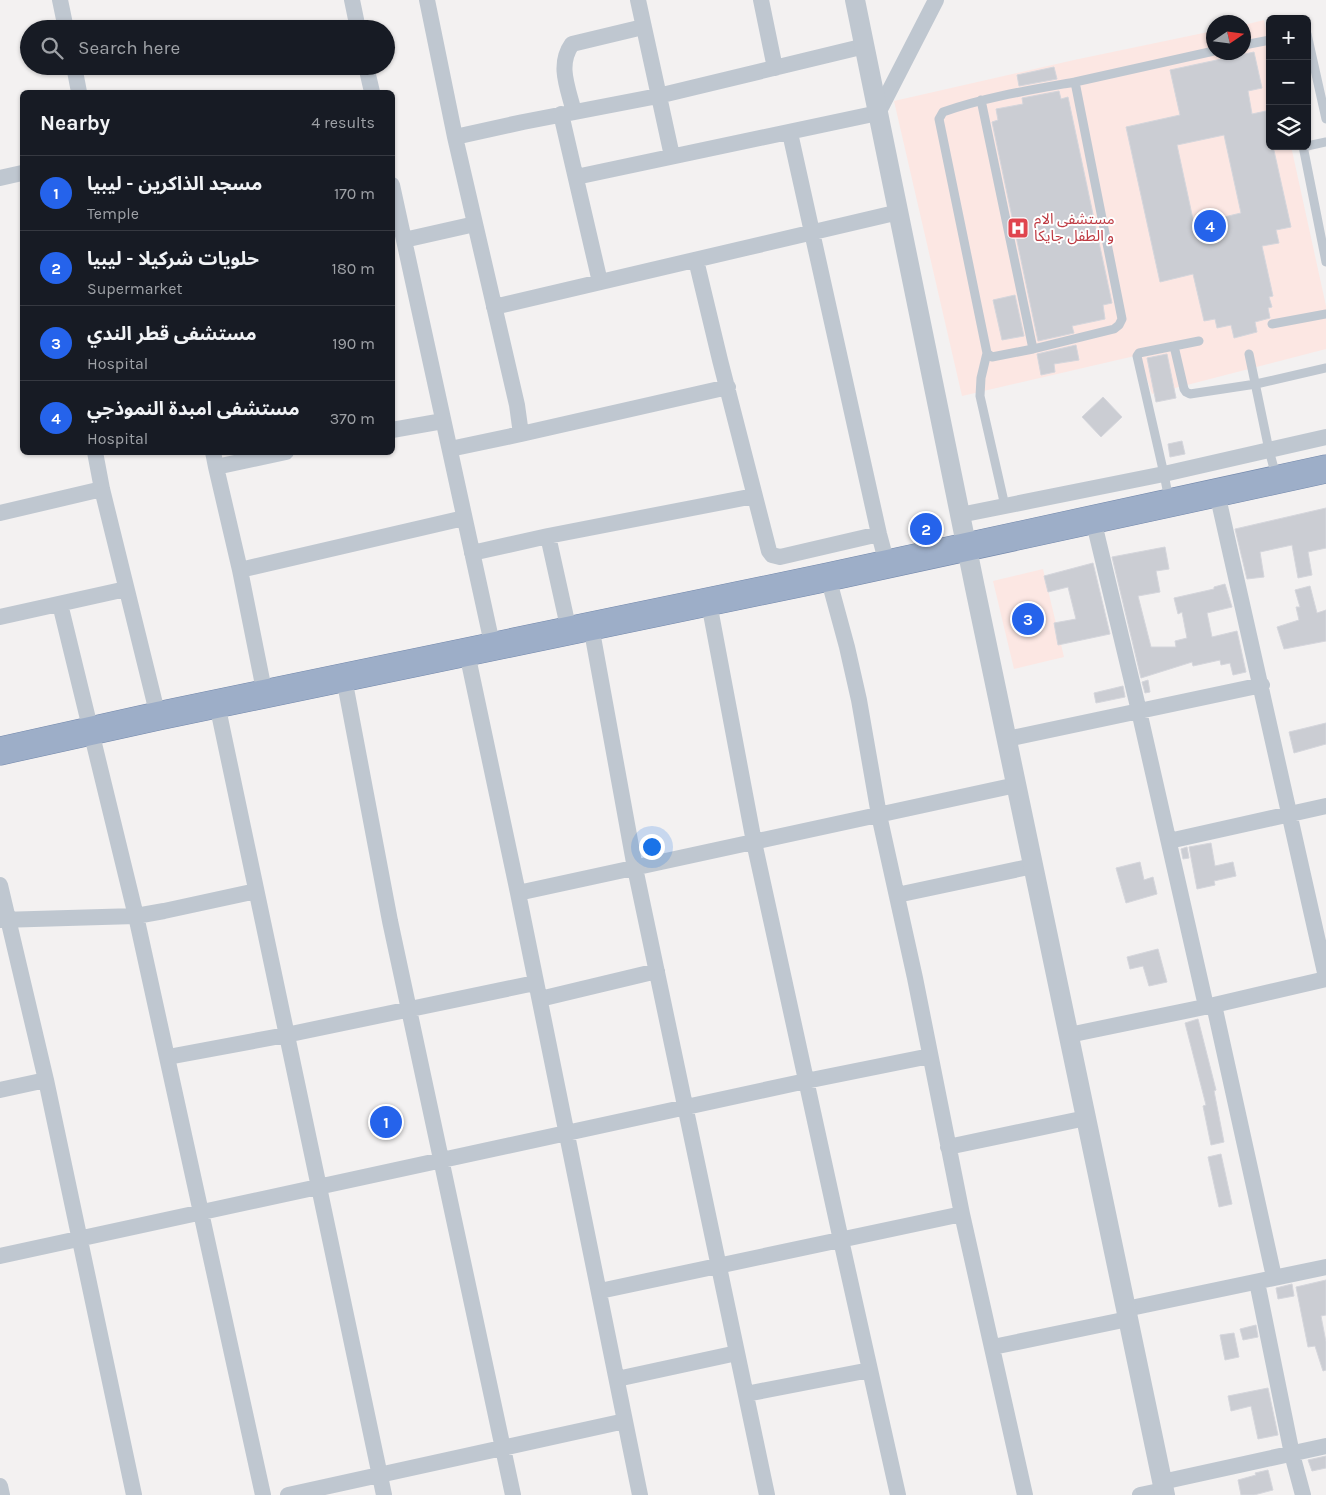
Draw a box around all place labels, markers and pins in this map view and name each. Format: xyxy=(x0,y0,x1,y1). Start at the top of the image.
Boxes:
pin: 4 xyxy=(1194,207,1226,245)
place label: مستشفى الام و الطفل جايكا xyxy=(1034,210,1115,245)
hospital icon: مستشفى الام و الطفل جايكا xyxy=(1006,216,1030,240)
pin: 2 xyxy=(910,510,942,548)
pin: 3 xyxy=(1012,600,1044,638)
pin: 1 xyxy=(370,1103,402,1141)

